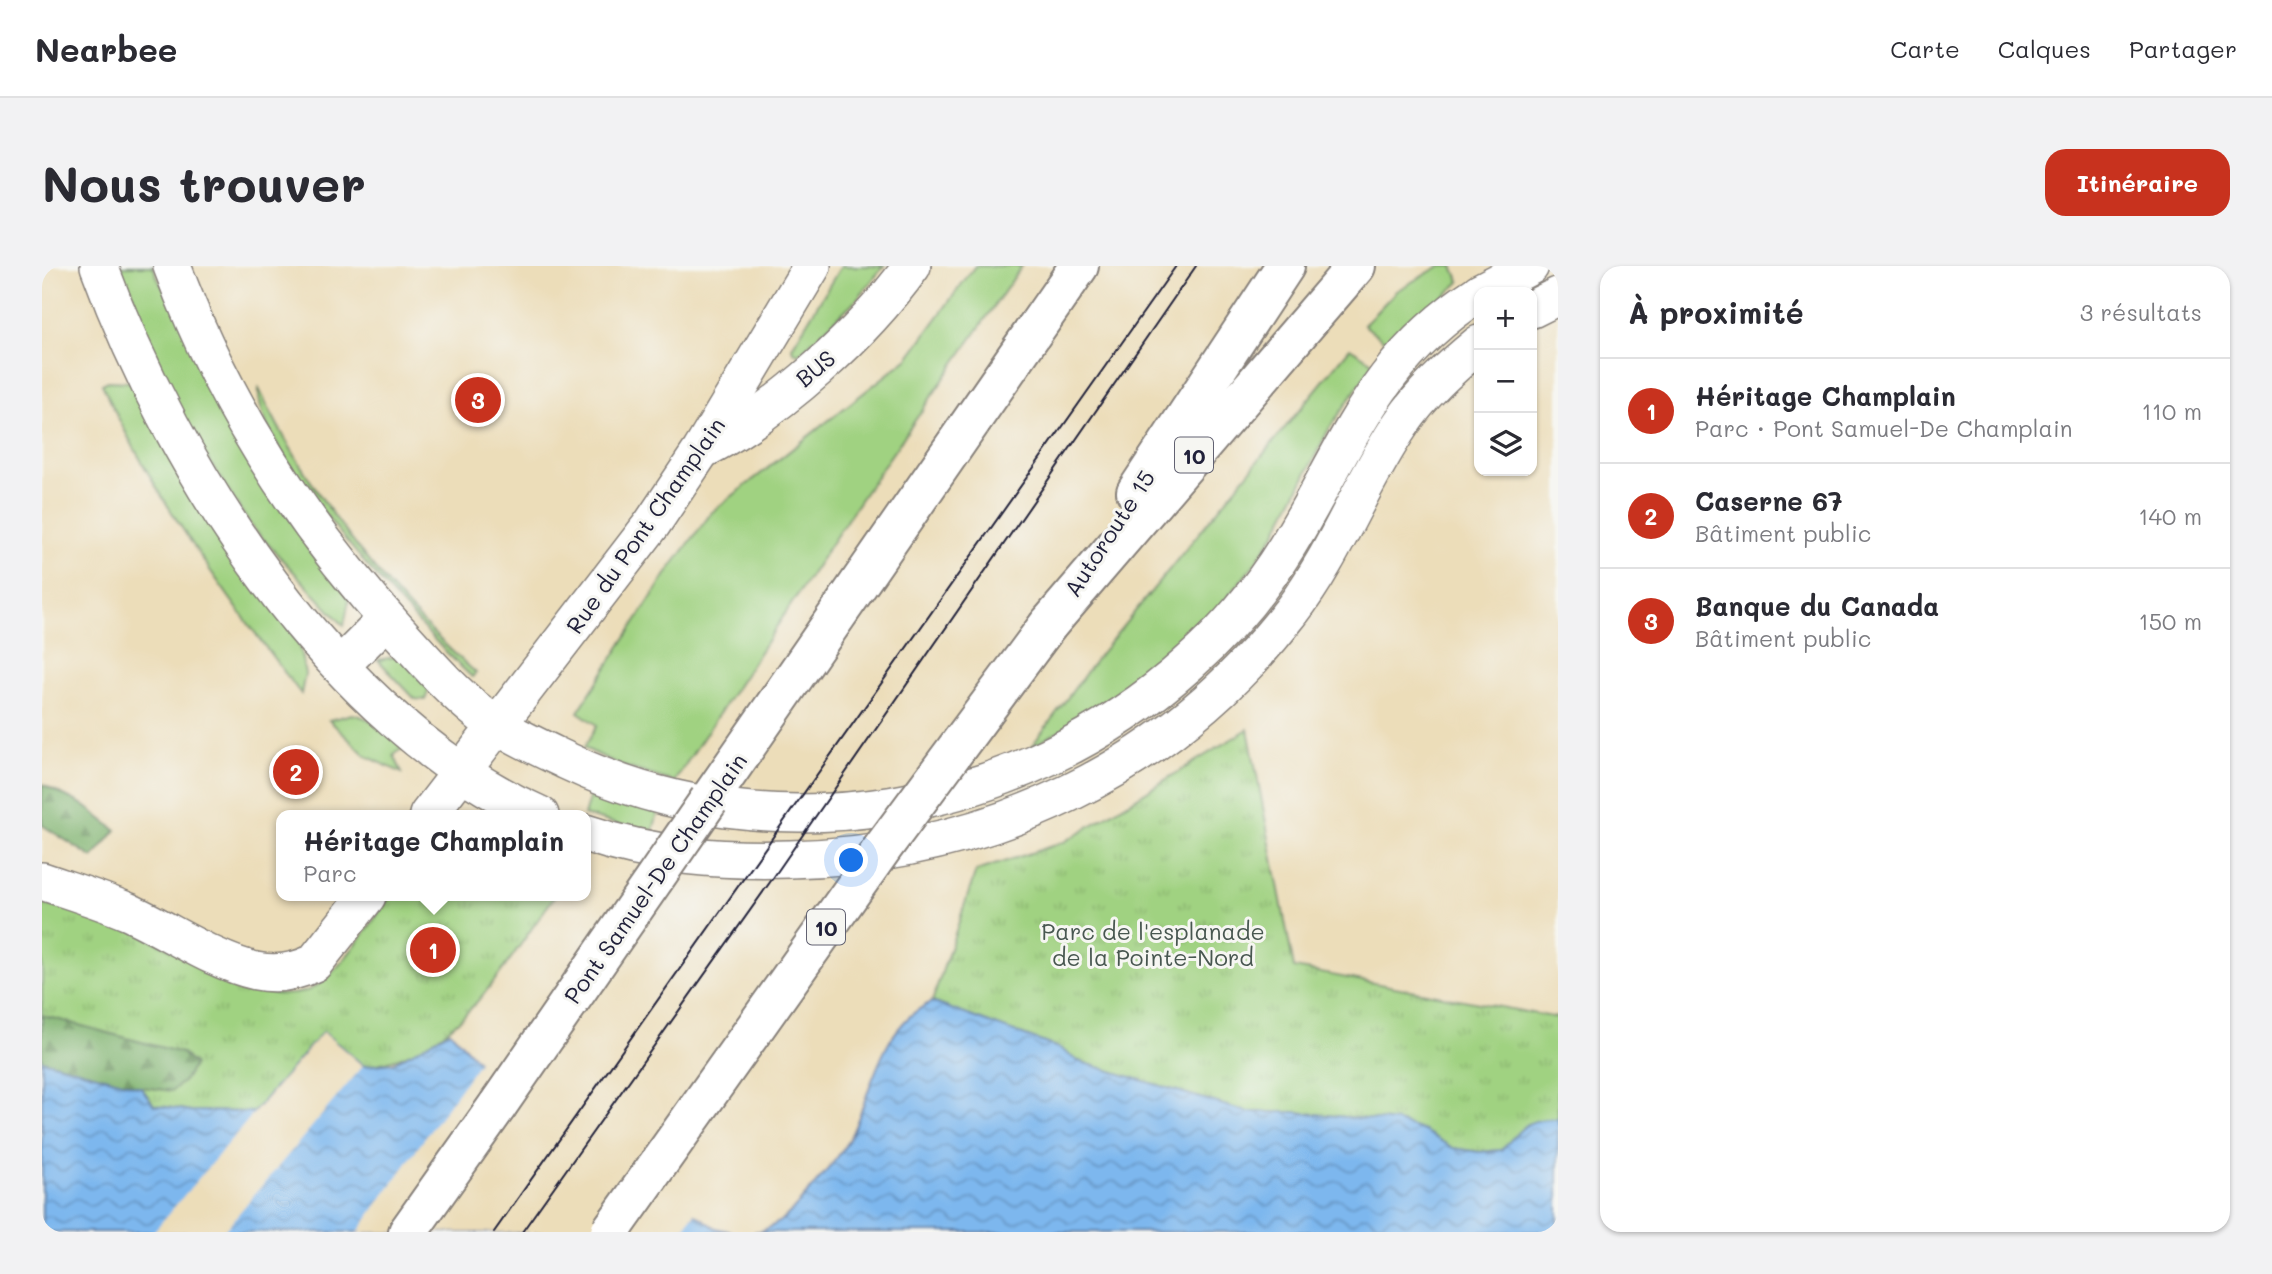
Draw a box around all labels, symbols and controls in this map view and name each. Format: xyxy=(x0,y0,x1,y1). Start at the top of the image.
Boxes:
text: Nearbee xyxy=(35,27,178,70)
text: Carte xyxy=(1890,33,1960,64)
text: Calques xyxy=(1998,33,2091,64)
text: Partager xyxy=(2129,33,2237,64)
button: Itinéraire xyxy=(2045,149,2230,216)
text: Nous trouver xyxy=(42,151,366,214)
map controls xyxy=(1474,287,1537,476)
button: + xyxy=(1474,287,1537,350)
text: À proximité xyxy=(1628,292,1804,332)
text: 3 résultats xyxy=(2080,297,2202,327)
street label: BUS xyxy=(789,343,841,393)
button: − xyxy=(1474,350,1537,413)
pin: 3 xyxy=(455,374,501,426)
text: Héritage Champlain xyxy=(1695,379,1956,413)
text: 1 xyxy=(1646,396,1656,426)
text: 110 m xyxy=(2142,396,2202,426)
street label: Rue du Pont Champlain xyxy=(559,411,731,639)
button: layers xyxy=(1474,413,1537,476)
text: Parc · Pont Samuel-De Champlain xyxy=(1695,413,2073,443)
road number: 10 xyxy=(1175,438,1213,472)
street label: Autoroute 15 xyxy=(1057,464,1161,602)
text: Caserne 67 xyxy=(1695,484,1842,518)
text: 2 xyxy=(1645,501,1657,531)
text: 140 m xyxy=(2138,501,2202,531)
text: Bâtiment public xyxy=(1695,518,1871,548)
text: Banque du Canada xyxy=(1695,589,1939,623)
text: 3 xyxy=(1644,606,1658,636)
text: 150 m xyxy=(2138,606,2202,636)
text: Bâtiment public xyxy=(1695,623,1871,653)
pin: 2 xyxy=(273,746,319,798)
street label: Pont Samuel-De Champlain xyxy=(557,747,753,1009)
popup xyxy=(276,810,591,901)
text: Héritage Champlain xyxy=(303,824,564,858)
your location xyxy=(834,843,868,877)
text: Parc xyxy=(303,858,357,888)
road number: 10 xyxy=(807,910,845,944)
park label: Parc de l'esplanade de la Pointe-Nord xyxy=(1041,916,1265,972)
pin: 1 xyxy=(410,924,456,976)

